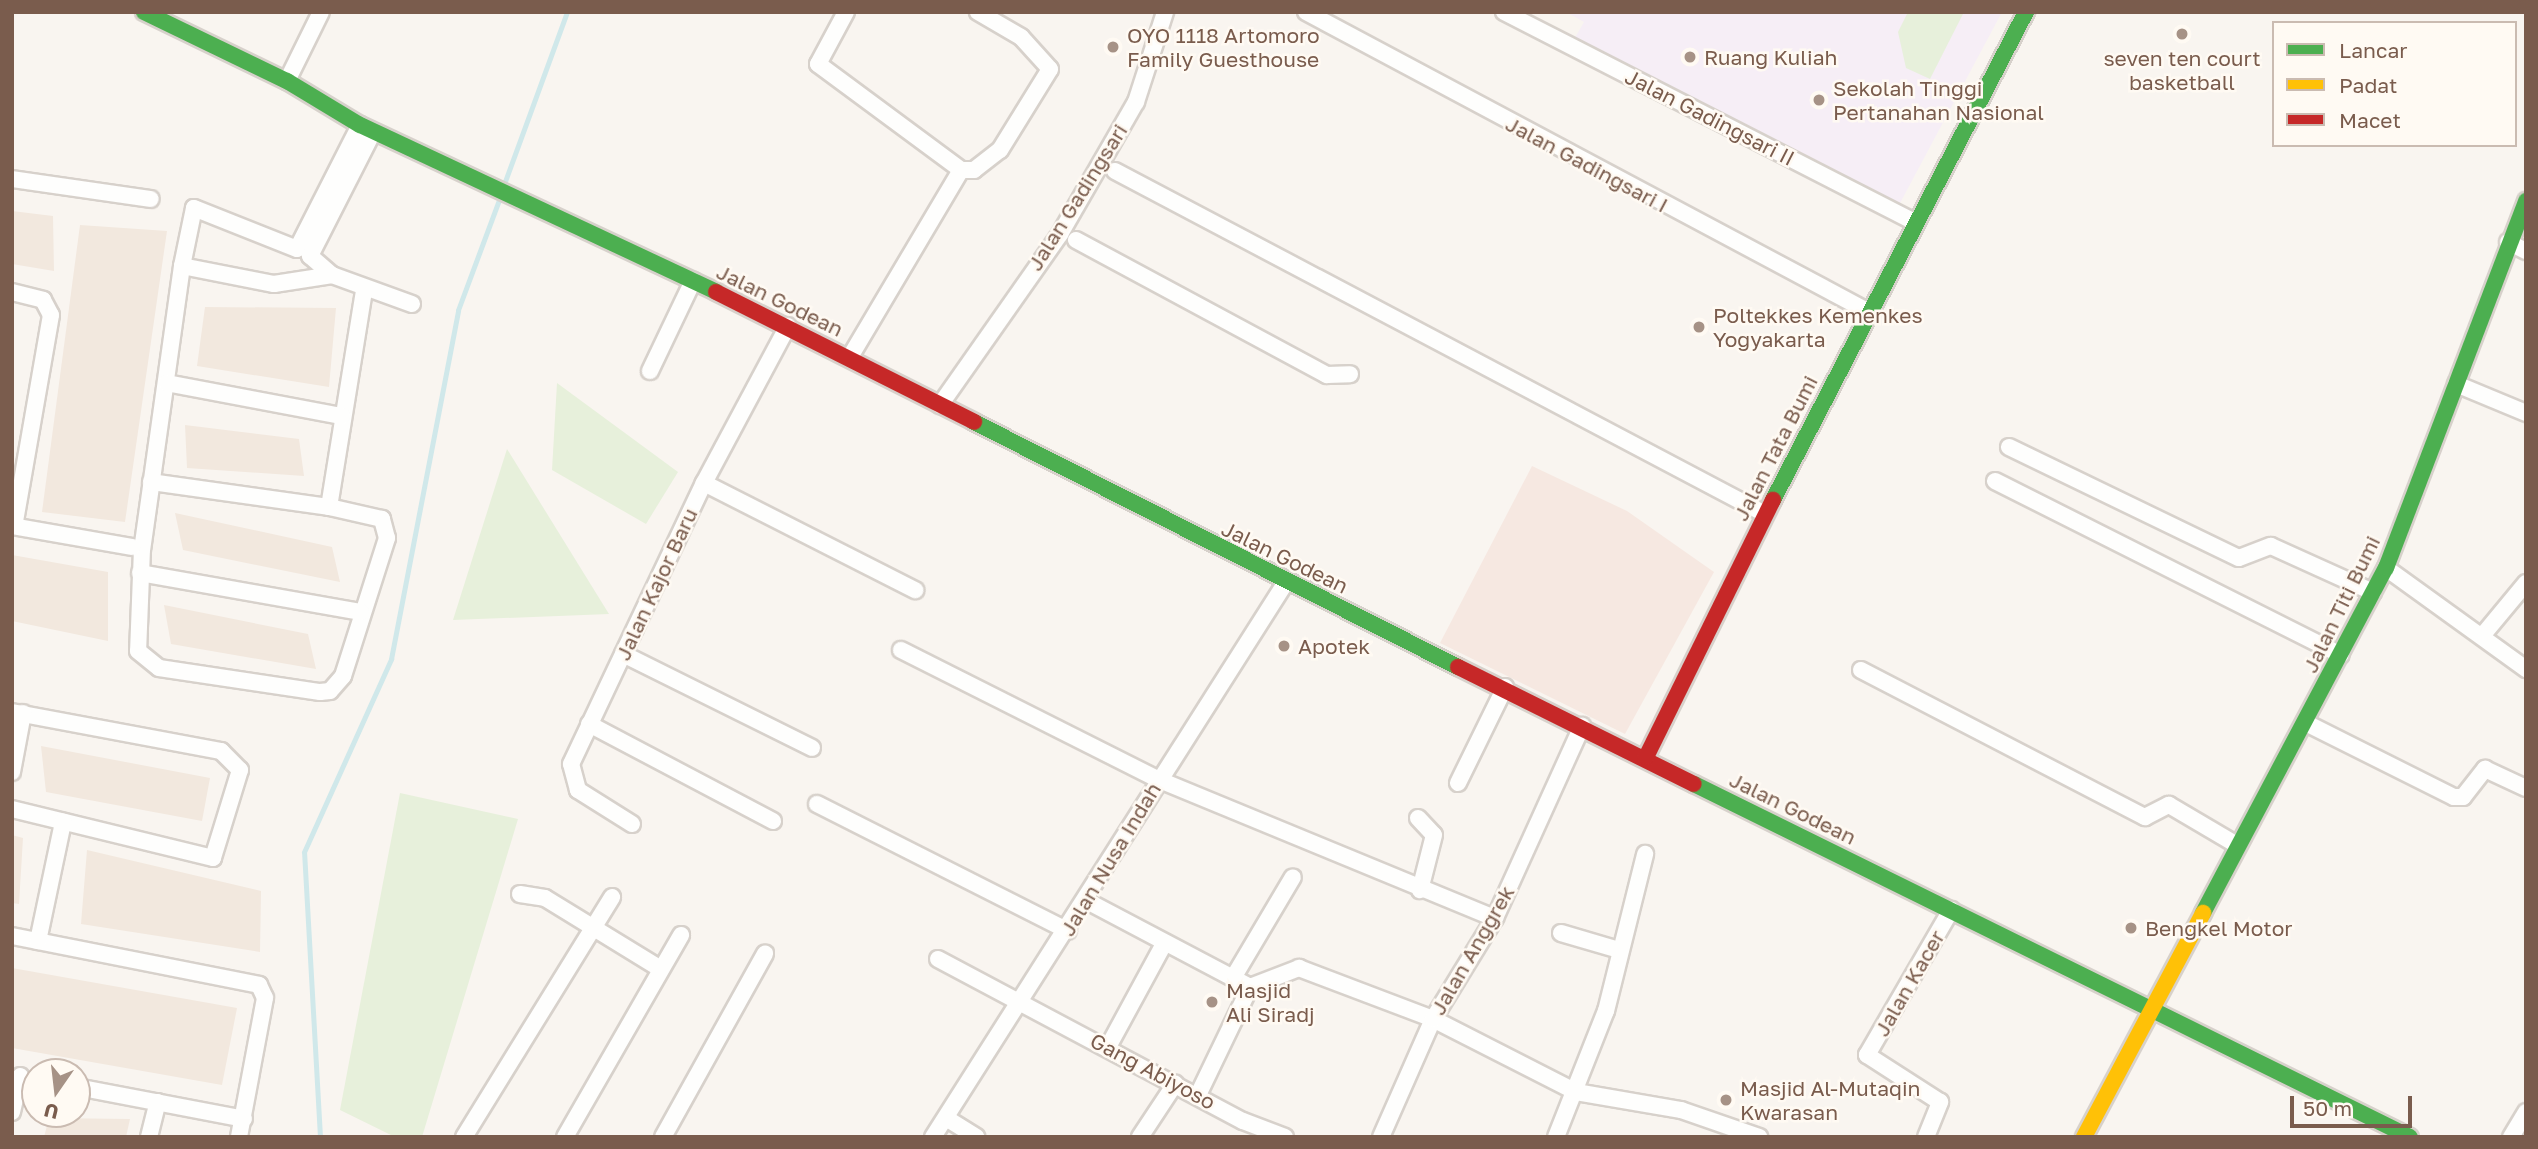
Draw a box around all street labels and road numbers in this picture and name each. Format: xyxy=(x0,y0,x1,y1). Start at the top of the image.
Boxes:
street label: Jalan Gadingsari II xyxy=(1621,63,1799,171)
street label: Jalan Gadingsari I xyxy=(1502,111,1672,217)
street label: Jalan Gadingsari xyxy=(1022,119,1132,275)
street label: Jalan Godean xyxy=(713,259,847,341)
street label: Jalan Tata Bumi xyxy=(1728,371,1822,525)
street label: Jalan Kajor Baru xyxy=(610,504,702,664)
street label: Jalan Godean xyxy=(1218,516,1352,598)
street label: Jalan Titi Bumi xyxy=(2297,531,2385,677)
street label: Jalan Godean xyxy=(1726,767,1860,849)
street label: Jalan Nusa Indah xyxy=(1054,778,1166,940)
street label: Jalan Anggrek xyxy=(1425,881,1519,1019)
street label: Jalan Kacer xyxy=(1869,926,1949,1040)
street label: Gang Abiyoso xyxy=(1086,1027,1220,1115)

